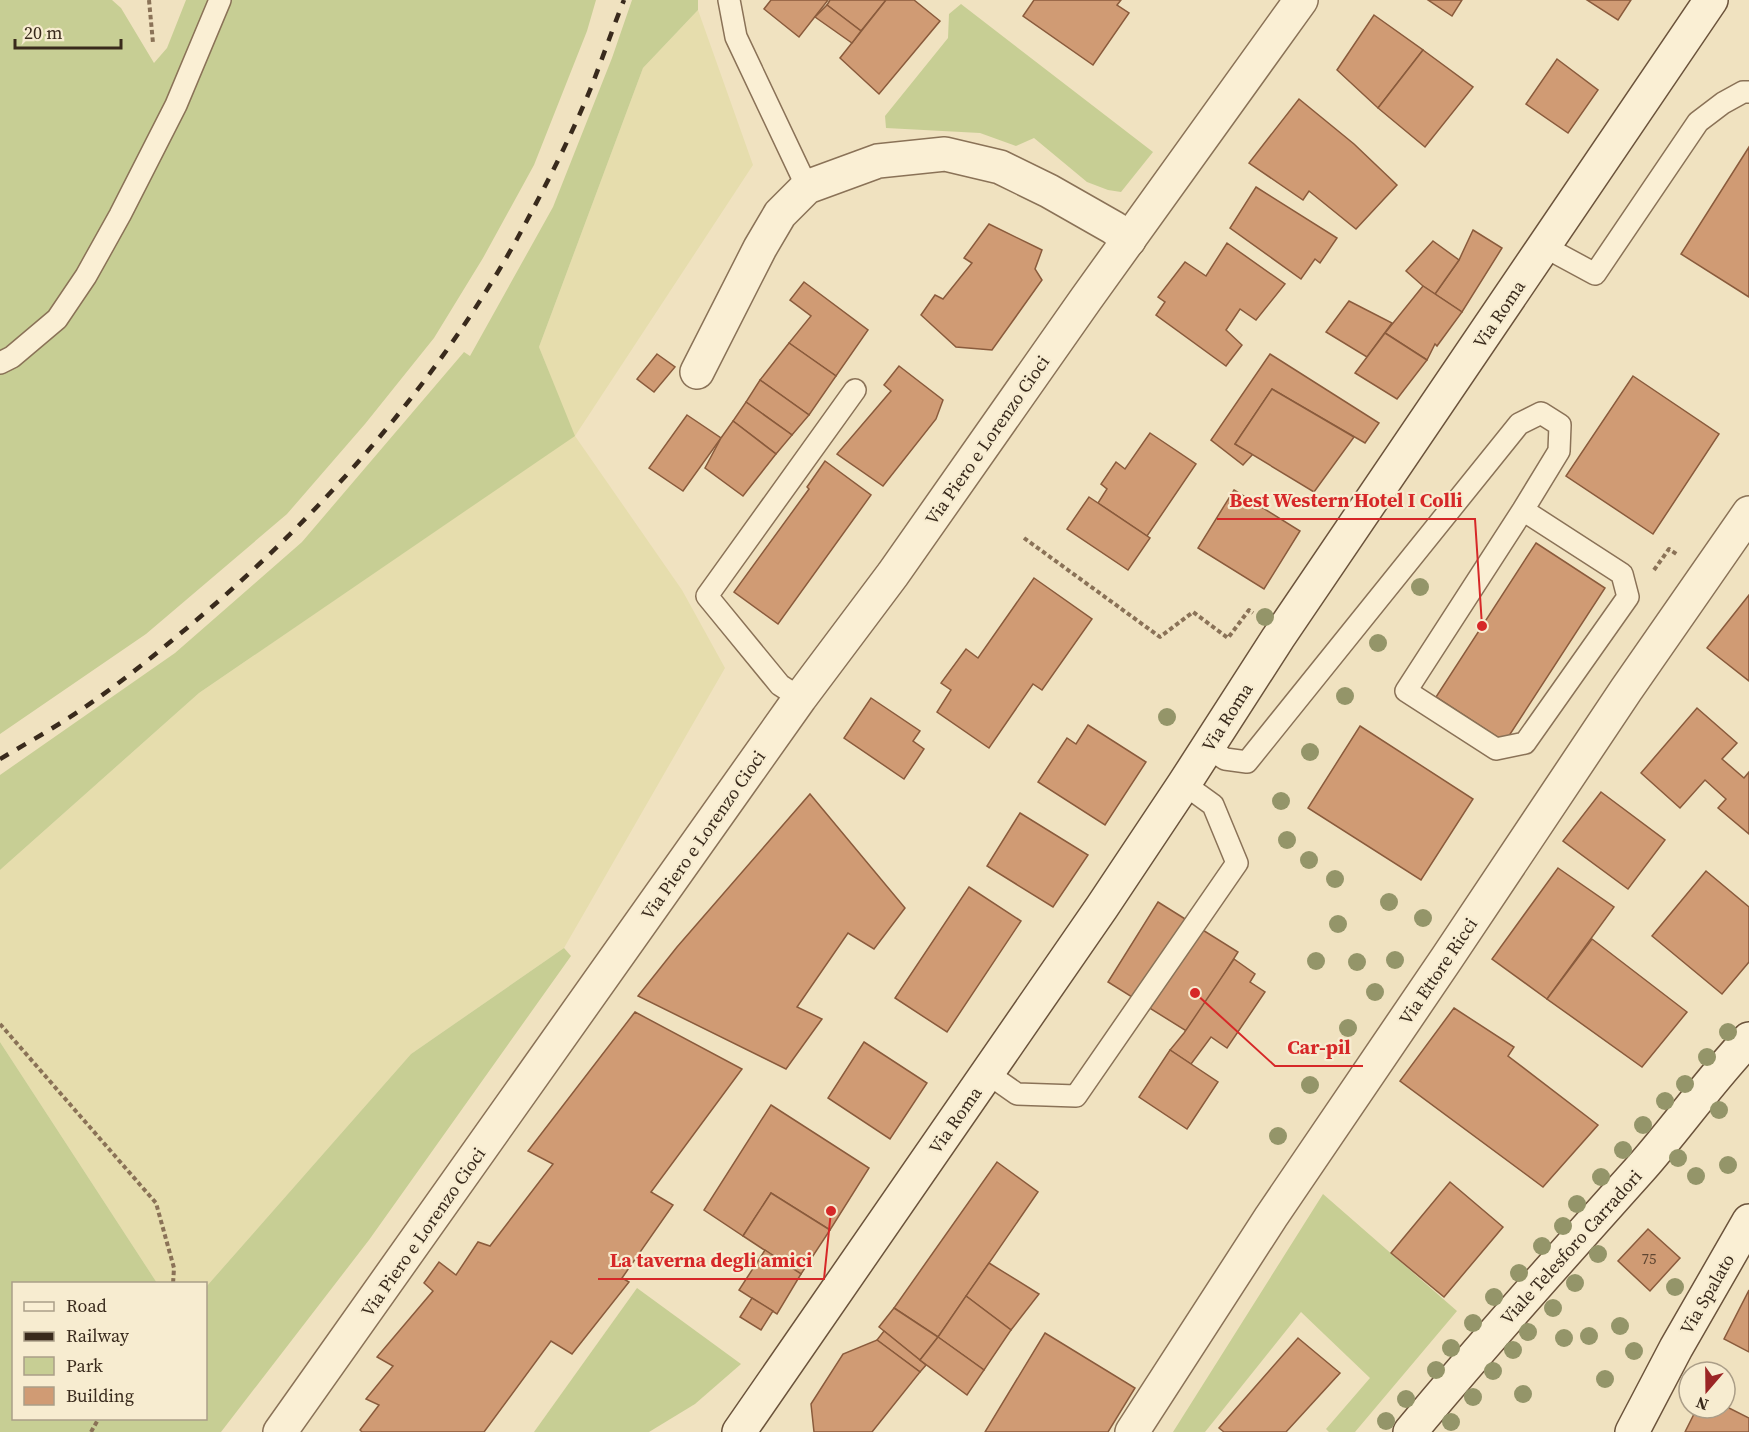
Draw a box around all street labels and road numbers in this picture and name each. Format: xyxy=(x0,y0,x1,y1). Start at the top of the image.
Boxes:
street label: Via Roma xyxy=(1467,274,1531,353)
street label: Via Piero e Lorenzo Cioci xyxy=(919,350,1055,530)
street label: Via Roma xyxy=(1196,677,1259,756)
street label: Via Piero e Lorenzo Cioci xyxy=(635,745,771,925)
street label: Via Ettore Ricci xyxy=(1393,913,1483,1029)
street label: Via Roma xyxy=(923,1081,988,1159)
street label: Via Piero e Lorenzo Cioci xyxy=(355,1142,491,1322)
street label: Viale Telesforo Carradori xyxy=(1495,1164,1647,1330)
street label: Via Spalato xyxy=(1674,1249,1740,1339)

